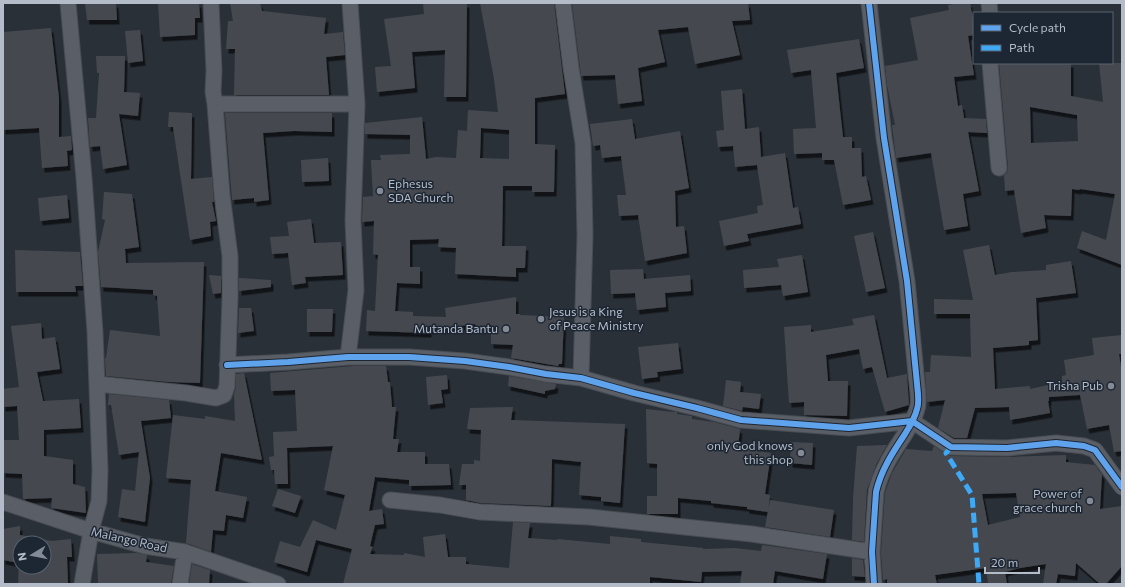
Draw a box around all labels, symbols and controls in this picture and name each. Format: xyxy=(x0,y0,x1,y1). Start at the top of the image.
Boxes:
legend xyxy=(973,12,1113,64)
text: Cycle path xyxy=(1009,20,1066,34)
text: Path xyxy=(1009,40,1035,54)
place label: Ephesus SDA Church xyxy=(388,176,453,204)
marker: Ephesus SDA Church xyxy=(375,186,385,196)
place label: Jesus is a King of Peace Ministry xyxy=(549,304,644,332)
marker: Jesus is a King of Peace Ministry xyxy=(536,314,546,324)
place label: Mutanda Bantu xyxy=(414,321,498,335)
marker: Mutanda Bantu xyxy=(501,324,511,334)
place label: Trisha Pub xyxy=(1046,378,1103,392)
marker: Trisha Pub xyxy=(1106,381,1116,391)
place label: only God knows this shop xyxy=(707,438,793,466)
marker: only God knows this shop xyxy=(796,448,806,458)
place label: Power of grace church xyxy=(1013,486,1082,514)
marker: Power of grace church xyxy=(1085,496,1095,506)
street label: Malango Road xyxy=(90,523,169,555)
north arrow xyxy=(12,535,52,575)
scale bar xyxy=(985,549,1039,575)
text: N xyxy=(15,552,29,562)
text: 20 m xyxy=(991,555,1018,569)

